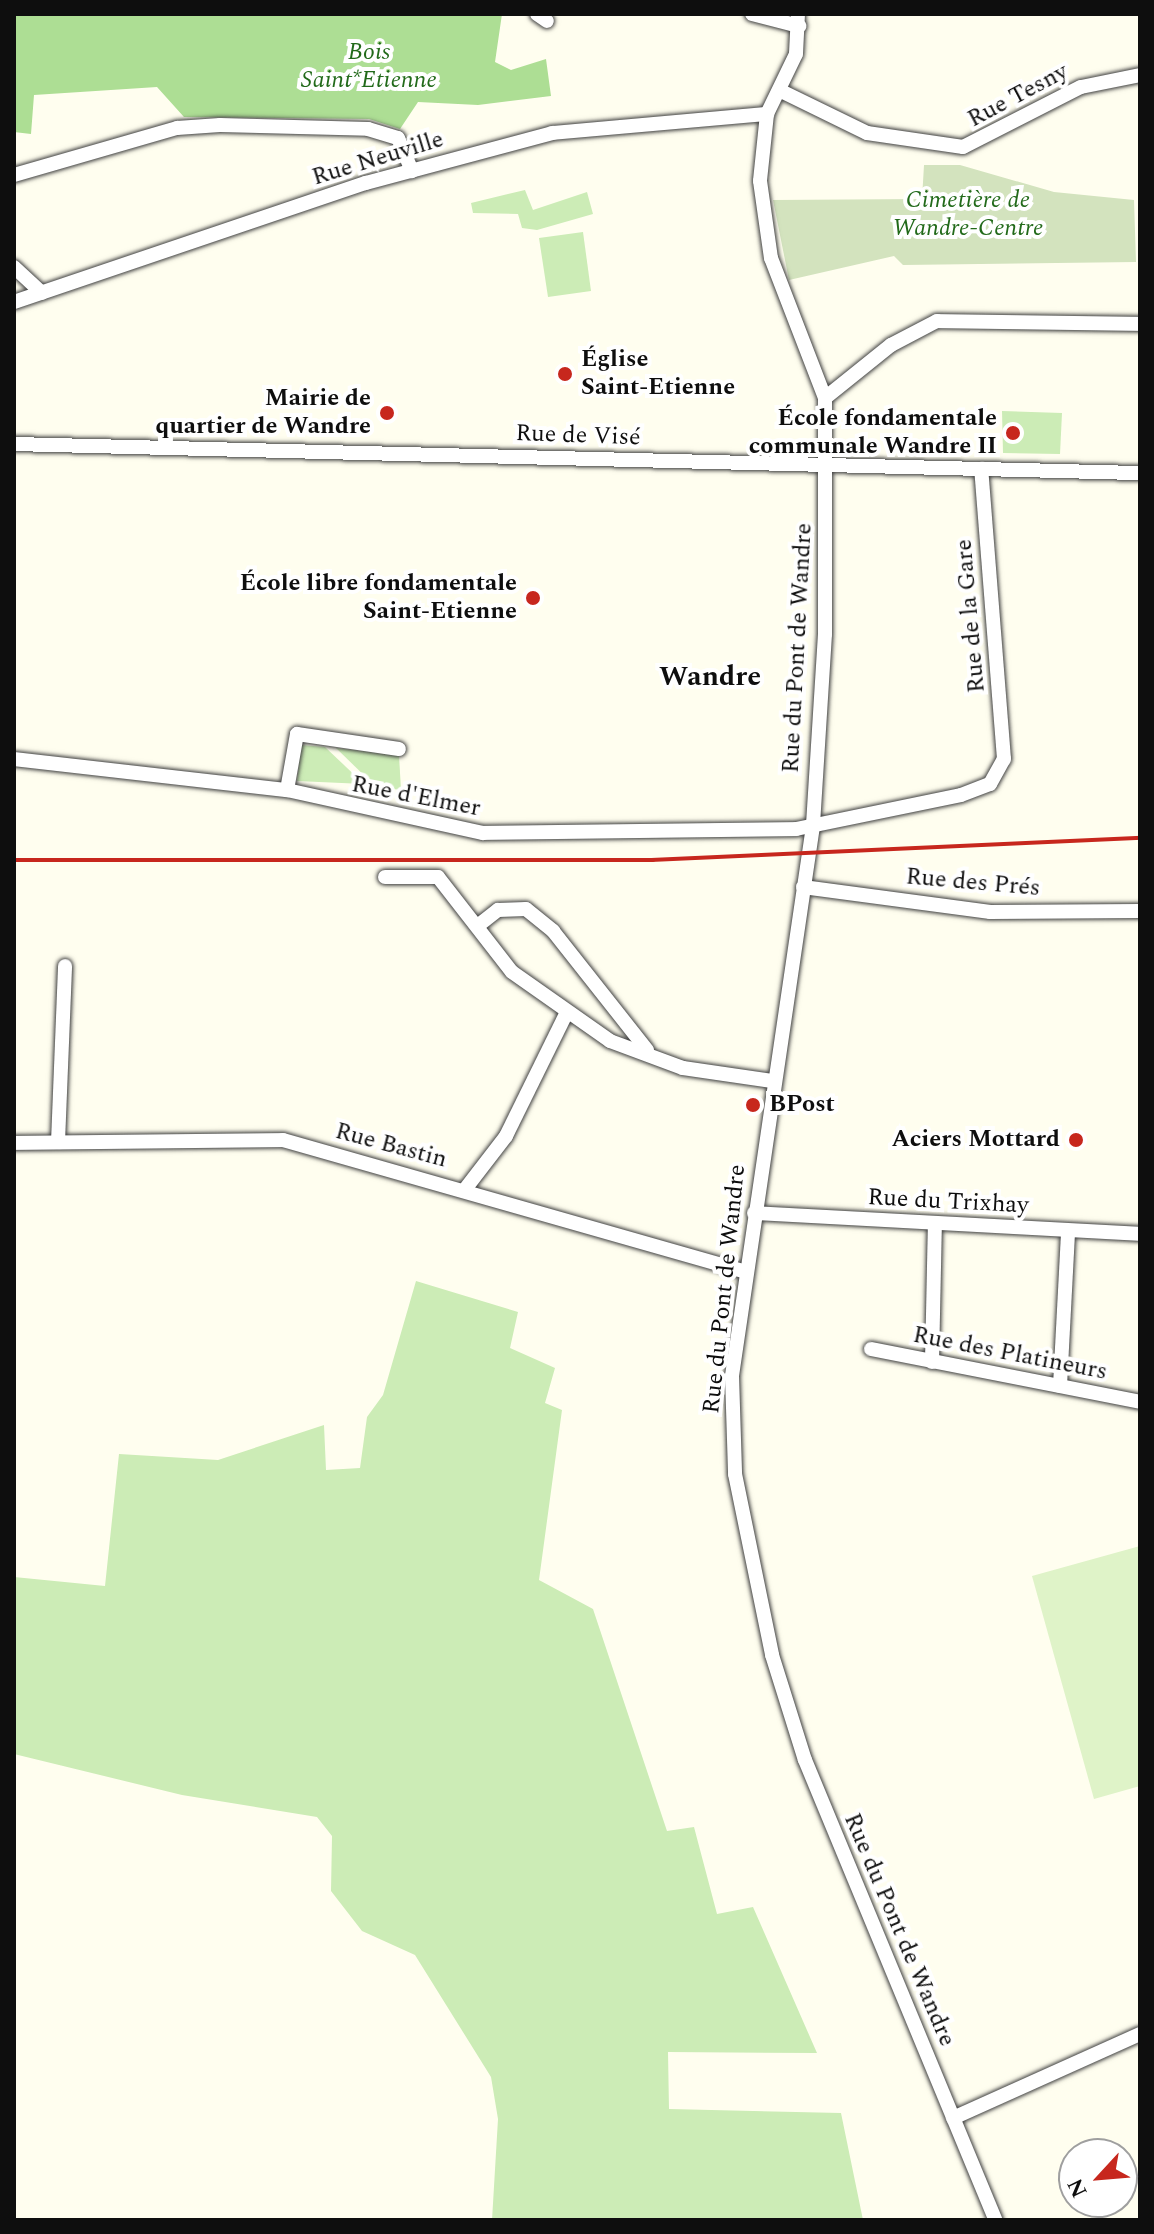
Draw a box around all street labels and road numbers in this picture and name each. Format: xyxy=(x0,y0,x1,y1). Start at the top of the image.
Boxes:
street label: Rue Tesny xyxy=(963,58,1073,134)
street label: Rue Neuville xyxy=(309,125,447,193)
street label: Rue de Visé xyxy=(515,419,641,453)
street label: Rue du Pont de Wandre xyxy=(777,522,819,774)
street label: Rue de la Gare xyxy=(950,538,992,694)
street label: Rue d'Elmer xyxy=(349,770,483,824)
street label: Rue des Prés xyxy=(905,863,1041,903)
street label: Rue Bastin xyxy=(332,1117,450,1175)
street label: Rue du Pont de Wandre xyxy=(698,1163,752,1415)
street label: Rue du Trixhay xyxy=(867,1183,1029,1221)
street label: Rue des Platineurs xyxy=(910,1321,1110,1387)
street label: Rue du Pont de Wandre xyxy=(837,1809,961,2051)

